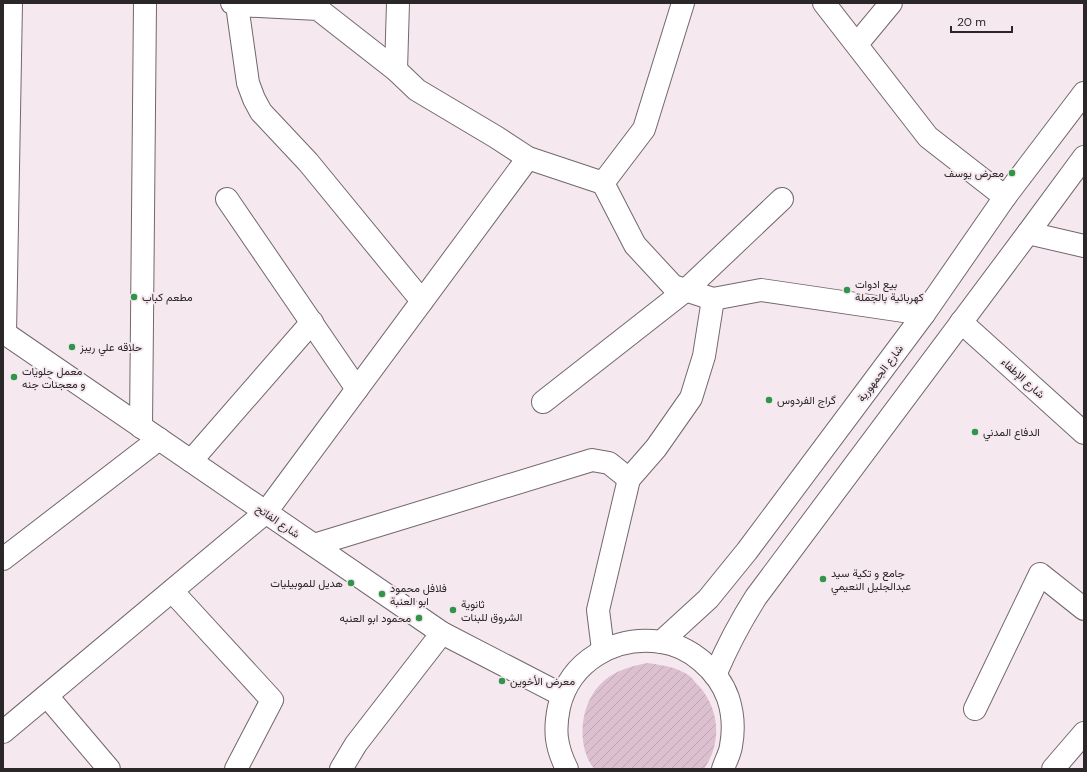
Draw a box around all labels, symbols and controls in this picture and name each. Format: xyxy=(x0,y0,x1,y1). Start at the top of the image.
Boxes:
scale bar xyxy=(951,8,1012,34)
text: 20 m xyxy=(957,14,986,30)
place label: معرض يوسف xyxy=(944,166,1004,180)
marker: معرض يوسف xyxy=(1007,168,1017,178)
place label: بيع ادوات كهربائية بالجملة xyxy=(855,277,924,304)
marker: بيع ادوات كهربائية بالجملة xyxy=(842,285,852,295)
place label: مطعم كباب xyxy=(142,290,193,305)
marker: مطعم كباب xyxy=(129,292,139,302)
place label: حلاقه علي ريبز xyxy=(79,340,142,357)
street label: شارع الجمهورية xyxy=(854,341,907,405)
marker: حلاقه علي ريبز xyxy=(67,342,77,352)
street label: شارع الإطفاء xyxy=(998,355,1048,402)
place label: معمل حلويات و معجنات جنه xyxy=(22,364,85,391)
marker: معمل حلويات و معجنات جنه xyxy=(9,372,19,382)
place label: گراج الفردوس xyxy=(777,393,836,408)
marker: گراج الفردوس xyxy=(764,395,774,405)
place label: الدفاع المدني xyxy=(983,425,1040,442)
marker: الدفاع المدني xyxy=(970,427,980,437)
street label: شارع الفاتح xyxy=(253,501,303,542)
place label: جامع و تكية سيد عبدالجليل النعيمي xyxy=(831,566,911,596)
marker: جامع و تكية سيد عبدالجليل النعيمي xyxy=(818,574,828,584)
place label: هديل للموبيليات xyxy=(270,576,343,590)
marker: هديل للموبيليات xyxy=(346,578,356,588)
place label: فلافل محمود ابو العنبة xyxy=(390,581,447,608)
marker: فلافل محمود ابو العنبة xyxy=(377,589,387,599)
place label: ثانوية الشروق للبنات xyxy=(461,597,522,624)
marker: ثانوية الشروق للبنات xyxy=(448,605,458,615)
place label: محمود ابو العنبه xyxy=(339,611,411,625)
marker: محمود ابو العنبه xyxy=(414,613,424,623)
place label: معرض الأخوين xyxy=(510,674,575,688)
marker: معرض الأخوين xyxy=(497,676,507,686)

